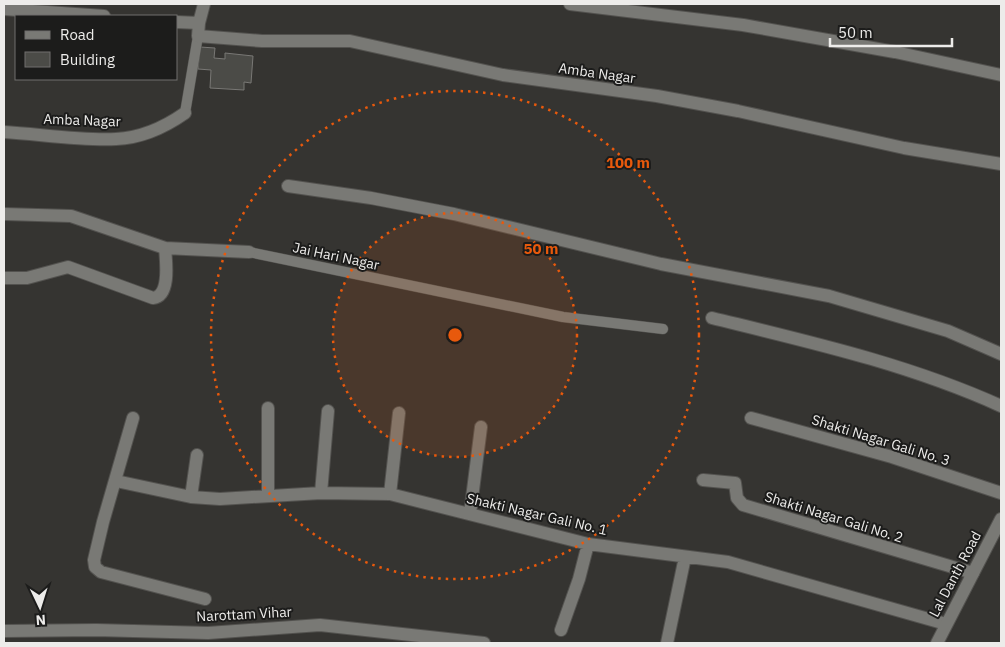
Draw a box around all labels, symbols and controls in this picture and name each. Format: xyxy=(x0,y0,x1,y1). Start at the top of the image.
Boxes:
legend xyxy=(15,15,178,80)
scale bar xyxy=(830,15,952,47)
text: 50 m xyxy=(838,23,873,42)
text: Road xyxy=(60,25,95,44)
text: Building xyxy=(60,50,115,69)
street label: Amba Nagar xyxy=(557,59,637,87)
street label: Amba Nagar xyxy=(43,110,121,130)
text: 100 m xyxy=(606,153,650,172)
street label: Jai Hari Nagar xyxy=(291,238,381,274)
text: 50 m xyxy=(524,239,558,258)
centre of rings xyxy=(446,326,464,344)
street label: Shakti Nagar Gali No. 3 xyxy=(810,410,952,470)
street label: Shakti Nagar Gali No. 2 xyxy=(763,487,905,547)
street label: Shakti Nagar Gali No. 1 xyxy=(465,489,609,539)
street label: Lal Danth Road xyxy=(925,528,985,620)
north arrow xyxy=(15,582,65,632)
street label: Narottam Vihar xyxy=(196,603,292,625)
text: N xyxy=(35,611,47,629)

